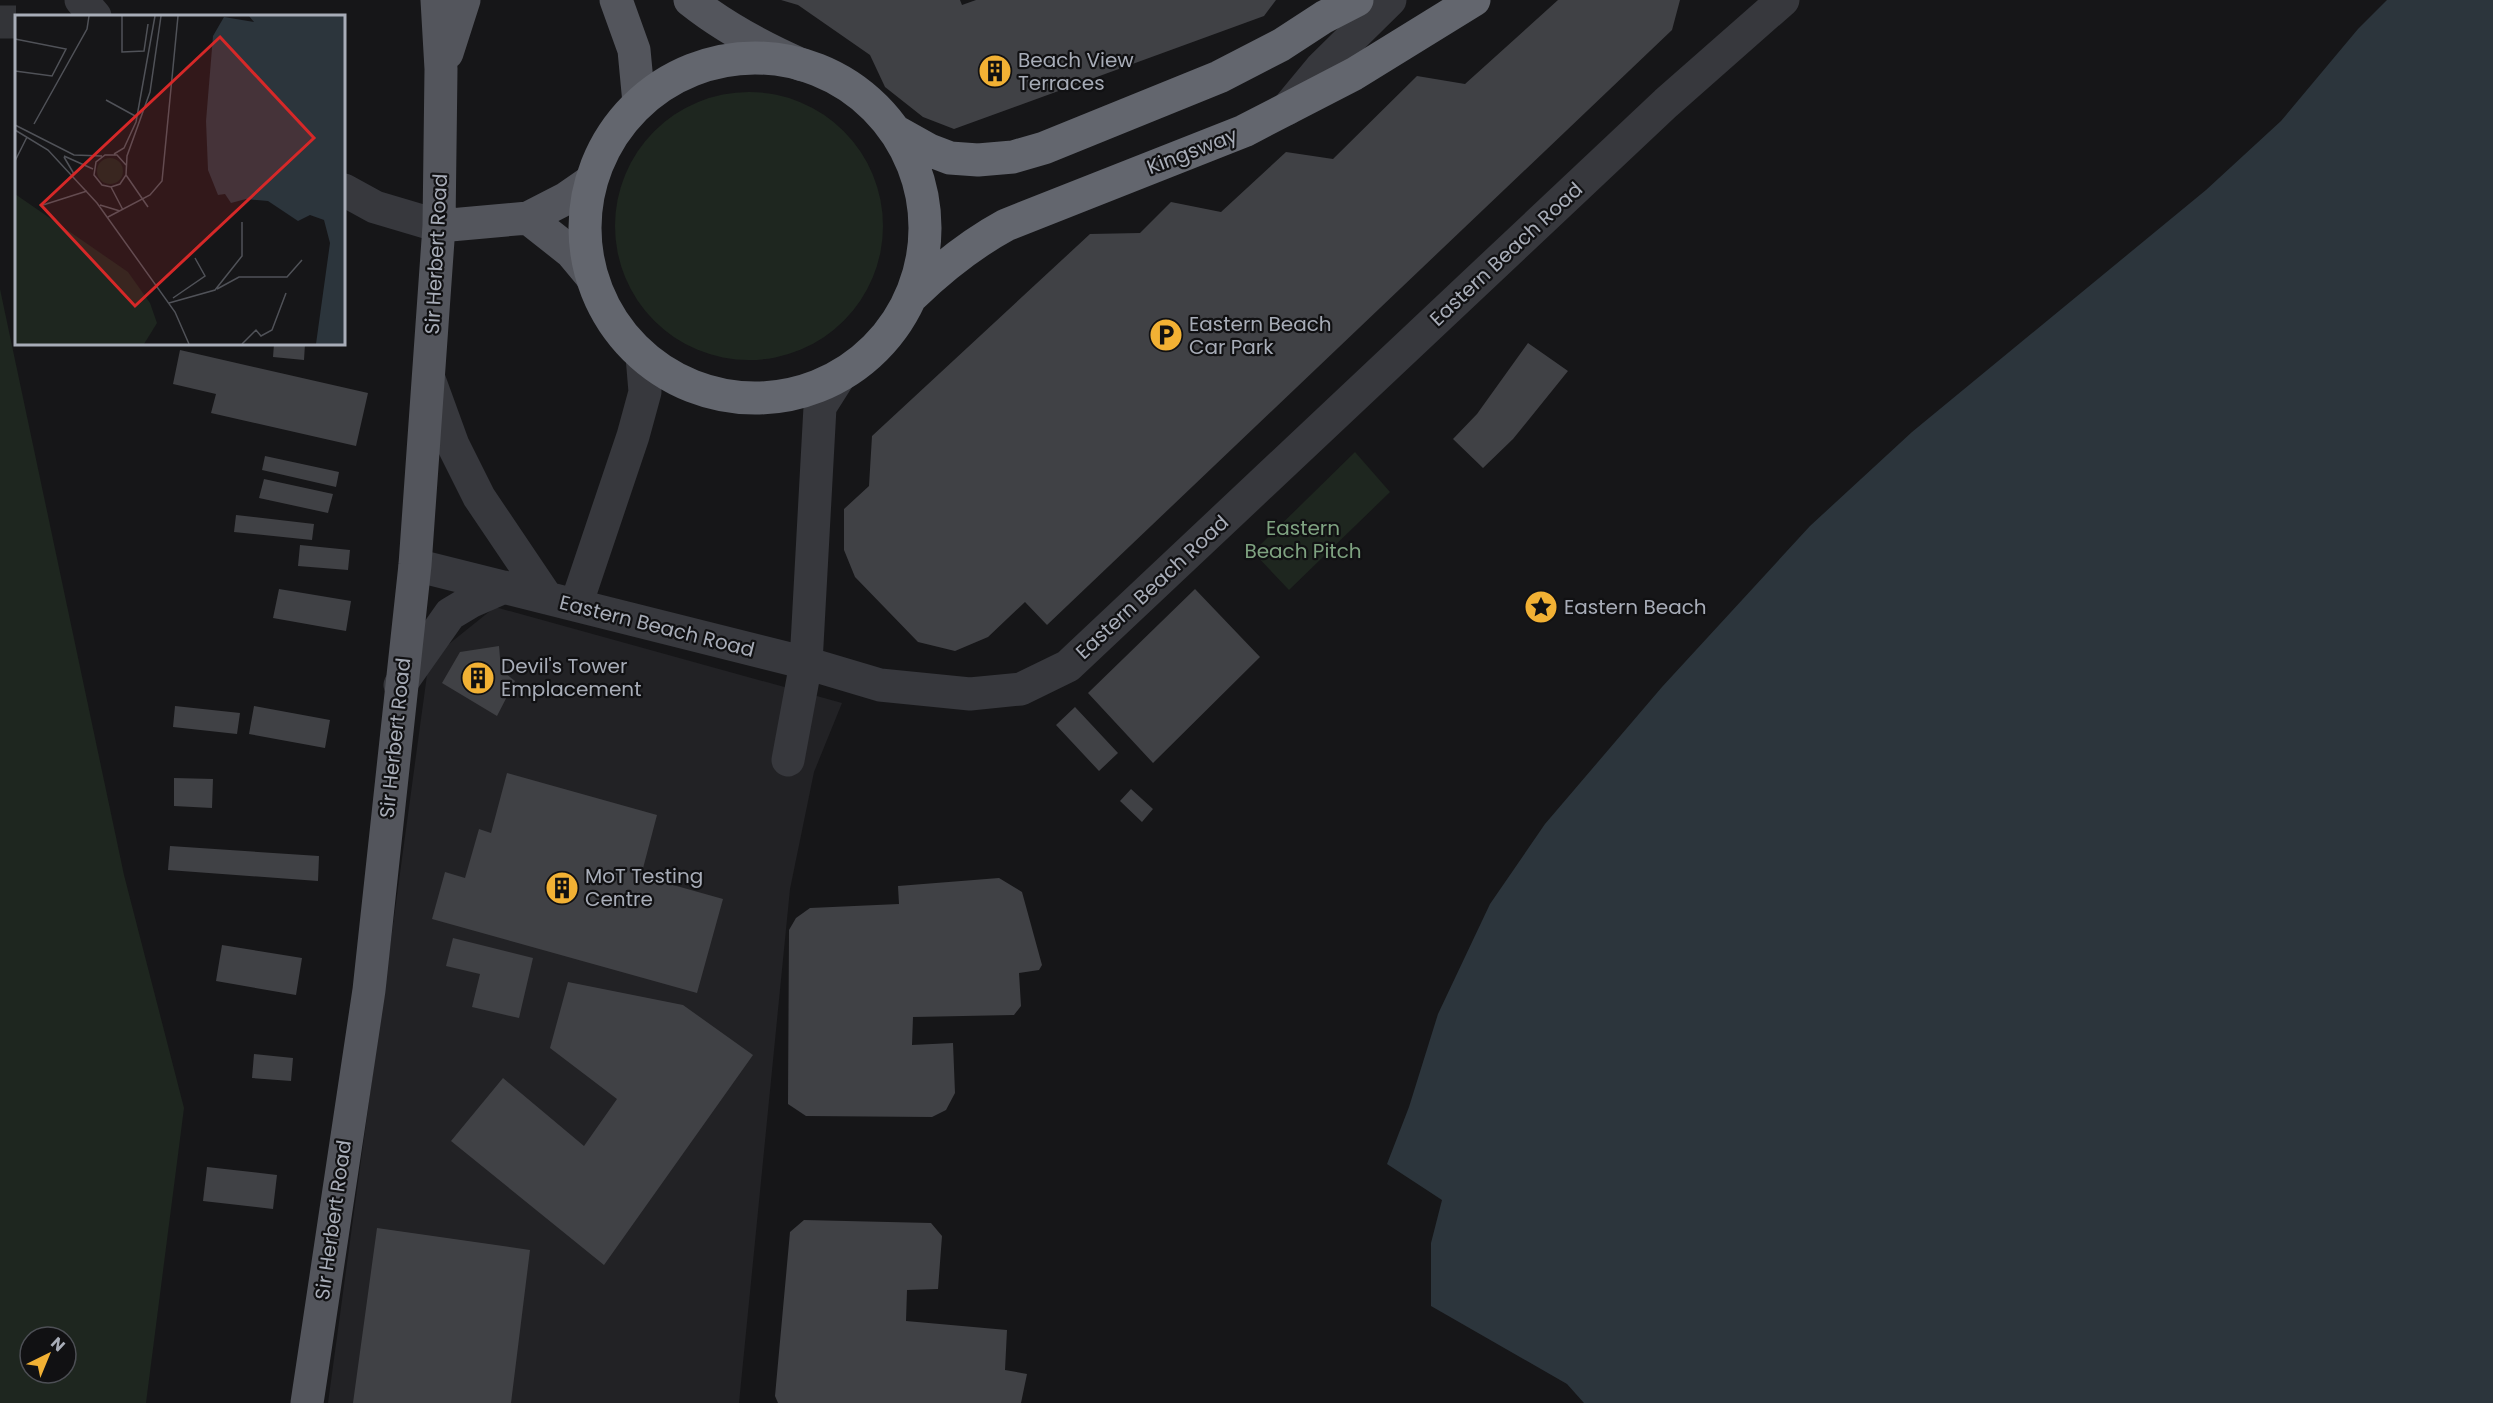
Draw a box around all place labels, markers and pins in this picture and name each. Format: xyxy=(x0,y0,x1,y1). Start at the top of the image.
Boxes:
place label: Beach View Terraces xyxy=(1018,46,1134,97)
building icon: Beach View Terraces xyxy=(977,53,1013,89)
place label: Eastern Beach Car Park xyxy=(1189,310,1332,361)
parking icon: Eastern Beach Car Park xyxy=(1148,317,1184,353)
place icon: Eastern Beach xyxy=(1523,589,1559,625)
place label: Eastern Beach xyxy=(1564,593,1707,621)
place label: Devil's Tower Emplacement xyxy=(501,652,641,703)
building icon: Devil's Tower Emplacement xyxy=(460,660,496,696)
place label: MoT Testing Centre xyxy=(585,862,703,913)
building icon: MoT Testing Centre xyxy=(544,870,580,906)

